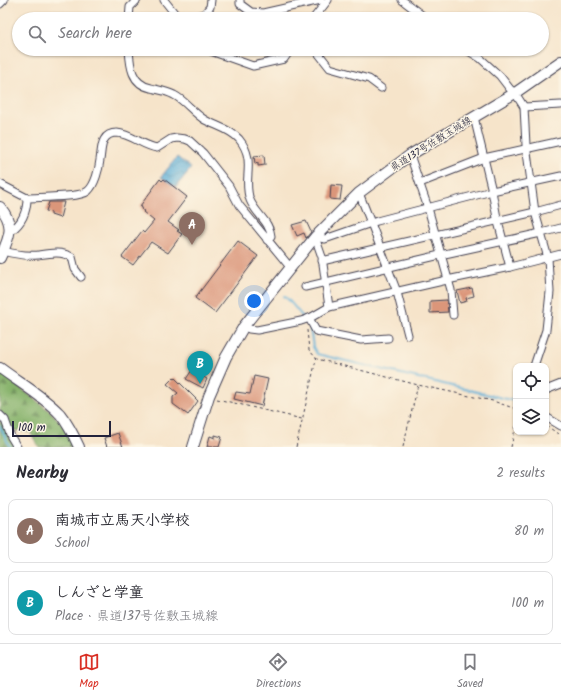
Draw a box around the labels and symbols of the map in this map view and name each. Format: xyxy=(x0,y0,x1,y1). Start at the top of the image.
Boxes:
street label: 県道137号佐敷玉城線 xyxy=(387,112,475,176)
pin: A xyxy=(179,212,205,245)
your location xyxy=(244,291,264,311)
pin: B xyxy=(187,351,213,384)
scale bar xyxy=(12,419,111,438)

